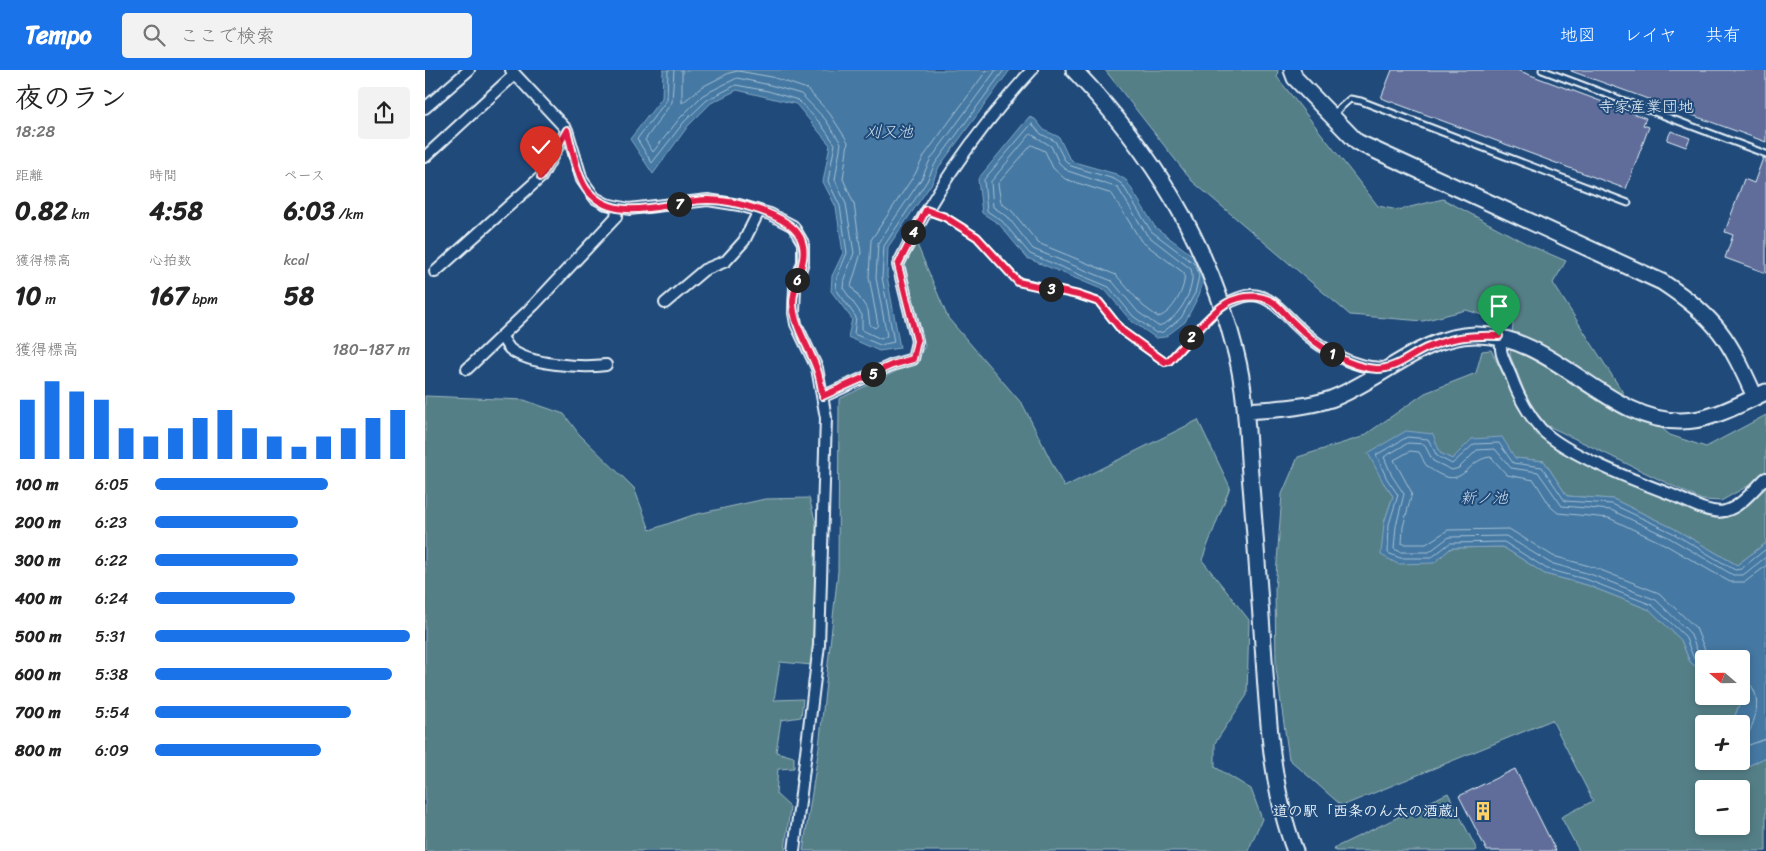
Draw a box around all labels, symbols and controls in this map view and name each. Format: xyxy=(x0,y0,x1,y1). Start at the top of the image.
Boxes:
search box xyxy=(122,13,472,58)
text: Tempo xyxy=(25,14,92,56)
text: ここで検索 xyxy=(180,19,275,52)
text: 地図 xyxy=(1560,19,1596,51)
text: レイヤ xyxy=(1624,19,1677,51)
text: 共有 xyxy=(1705,19,1741,51)
icon: search xyxy=(140,21,168,49)
text: 夜のラン xyxy=(15,73,127,122)
button: share xyxy=(358,87,410,139)
district label: 寺家産業団地 xyxy=(1598,92,1694,121)
text: 18:28 xyxy=(15,117,55,146)
water label: 刈又池 xyxy=(865,117,914,146)
pin xyxy=(520,126,562,177)
icon: check xyxy=(527,133,555,161)
text: 距離 xyxy=(15,163,43,188)
text: 時間 xyxy=(149,163,177,188)
text: ペース xyxy=(284,163,325,188)
text: 0.82 xyxy=(15,188,68,233)
text: 4:58 xyxy=(149,188,203,233)
text: 6:03 xyxy=(284,188,335,233)
pin: 7 xyxy=(667,192,691,216)
text: 7 xyxy=(676,192,684,217)
text: km xyxy=(68,202,90,227)
text: /km xyxy=(335,202,364,227)
pin: 4 xyxy=(901,220,925,244)
text: 4 xyxy=(909,220,918,245)
text: 獲得標高 xyxy=(15,248,71,273)
text: 心拍数 xyxy=(149,248,191,273)
text: kcal xyxy=(284,248,309,273)
pin: 6 xyxy=(785,268,809,292)
text: 6 xyxy=(794,268,801,293)
text: 10 xyxy=(15,273,42,318)
text: 167 xyxy=(149,273,189,318)
text: 58 xyxy=(284,273,314,318)
pin: 3 xyxy=(1039,276,1063,302)
text: 3 xyxy=(1048,277,1055,302)
pin xyxy=(1478,285,1520,336)
text: m xyxy=(42,287,56,312)
text: bpm xyxy=(189,287,218,312)
icon: arrive xyxy=(1485,292,1513,320)
pin: 2 xyxy=(1179,324,1203,350)
text: 2 xyxy=(1187,325,1196,350)
text: 獲得標高 xyxy=(15,335,79,364)
text: 180–187 m xyxy=(332,335,410,364)
pin: 1 xyxy=(1319,342,1345,366)
text: 1 xyxy=(1329,342,1336,367)
pin: 5 xyxy=(861,362,885,386)
text: 5 xyxy=(869,362,878,387)
text: 100 m xyxy=(15,470,59,499)
text: 6:05 xyxy=(95,470,129,499)
water label: 新ノ池 xyxy=(1460,483,1509,512)
text: 200 m xyxy=(15,508,61,537)
text: 6:23 xyxy=(95,508,127,537)
text: 300 m xyxy=(15,546,60,575)
text: 6:22 xyxy=(95,546,127,575)
text: 400 m xyxy=(15,584,62,613)
text: 6:24 xyxy=(95,584,128,613)
text: 500 m xyxy=(15,622,61,651)
text: 5:31 xyxy=(95,622,125,651)
north arrow xyxy=(1695,650,1750,705)
map controls xyxy=(1695,650,1750,835)
text: 600 m xyxy=(15,660,61,689)
text: 5:38 xyxy=(95,660,128,689)
text: 700 m xyxy=(15,698,61,727)
text: 5:54 xyxy=(95,698,129,727)
button: + xyxy=(1695,715,1750,770)
text: 800 m xyxy=(15,736,61,765)
text: 6:09 xyxy=(95,736,129,765)
button: − xyxy=(1695,780,1750,835)
place label: 道の駅「西条のん太の酒蔵」 xyxy=(1273,798,1468,824)
building icon: 道の駅「西条のん太の酒蔵」 xyxy=(1472,800,1494,822)

